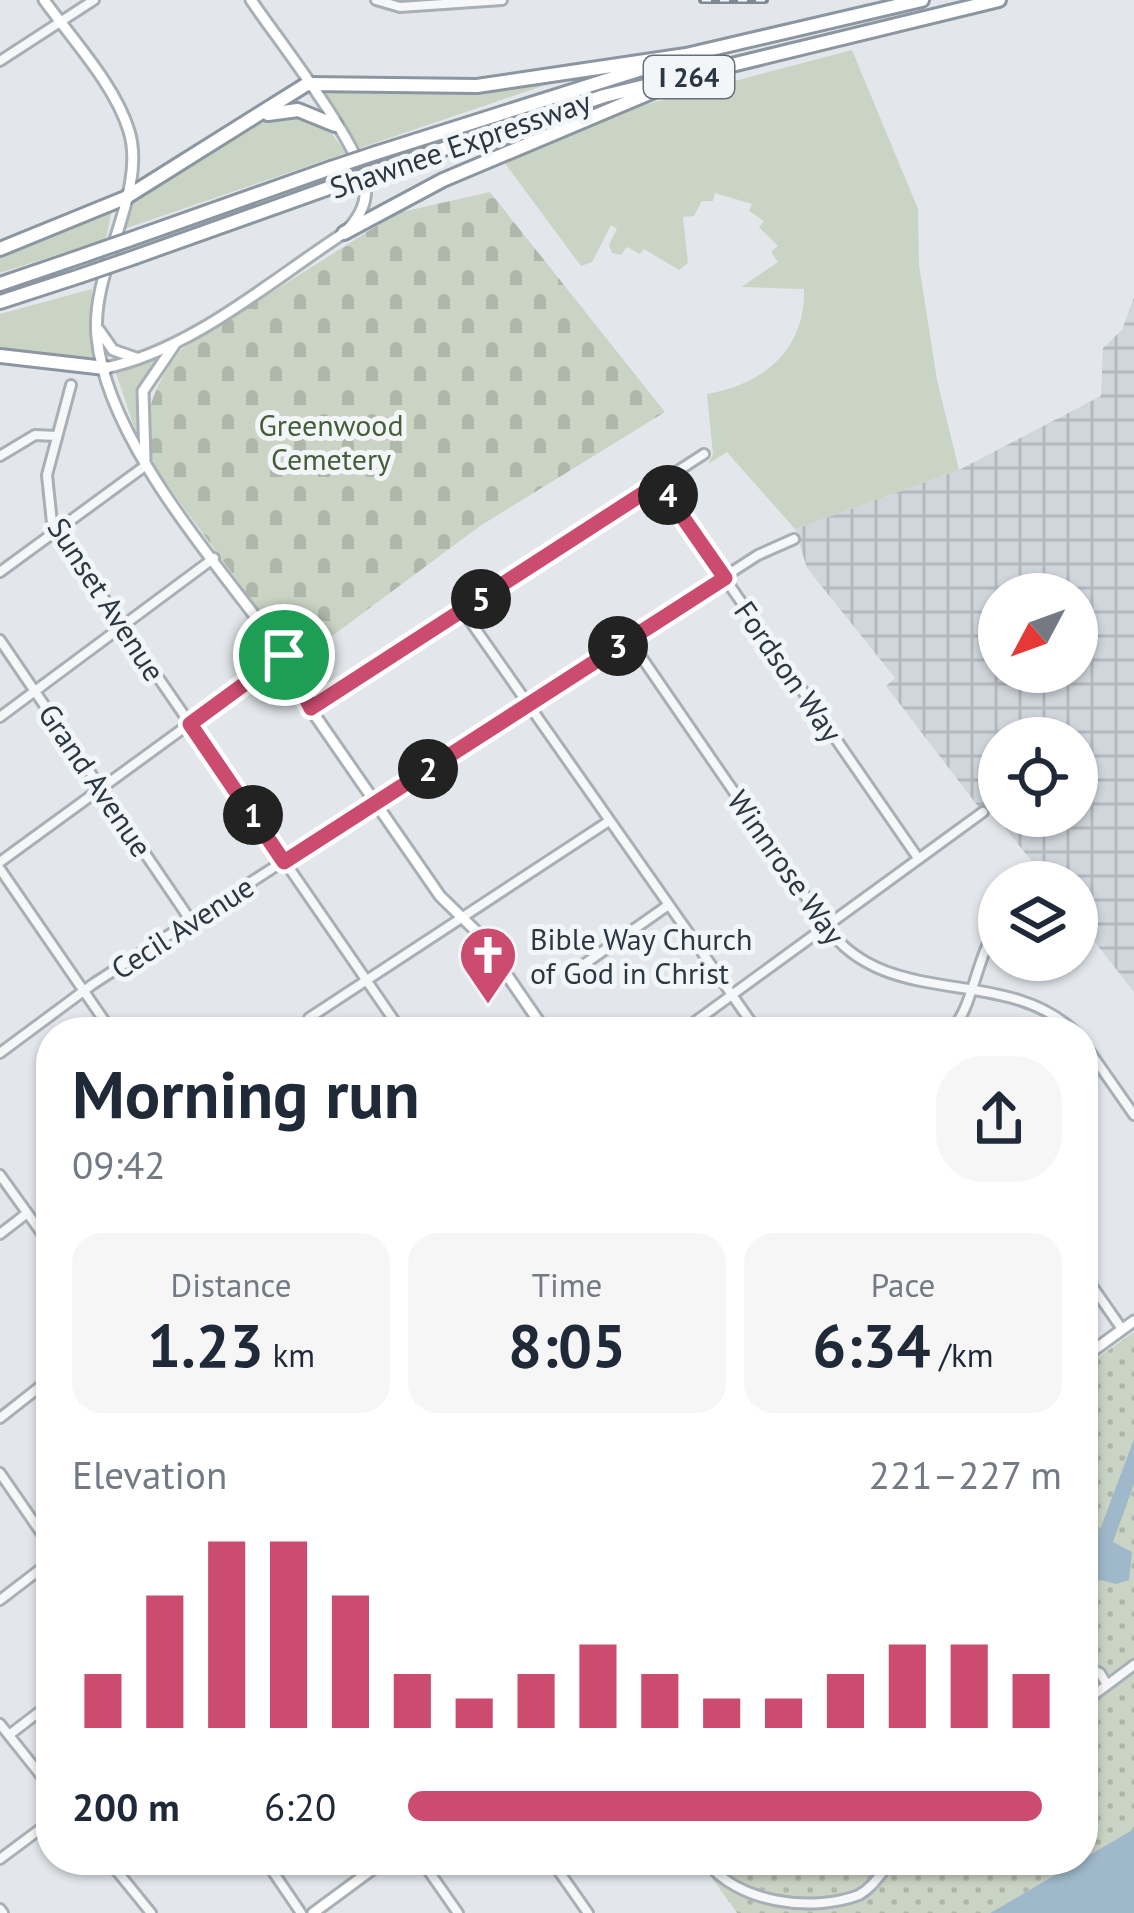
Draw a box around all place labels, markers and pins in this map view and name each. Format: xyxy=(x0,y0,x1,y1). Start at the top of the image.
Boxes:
pin: 4 xyxy=(638,465,698,525)
pin: 5 xyxy=(451,569,511,629)
pin xyxy=(233,604,335,706)
pin: 3 xyxy=(588,616,648,676)
pin: 2 xyxy=(398,739,458,799)
pin: 1 xyxy=(223,785,283,845)
place label: Bible Way Church of God in Christ xyxy=(530,919,752,992)
church icon: Bible Way Church of God in Christ xyxy=(457,924,519,1006)

